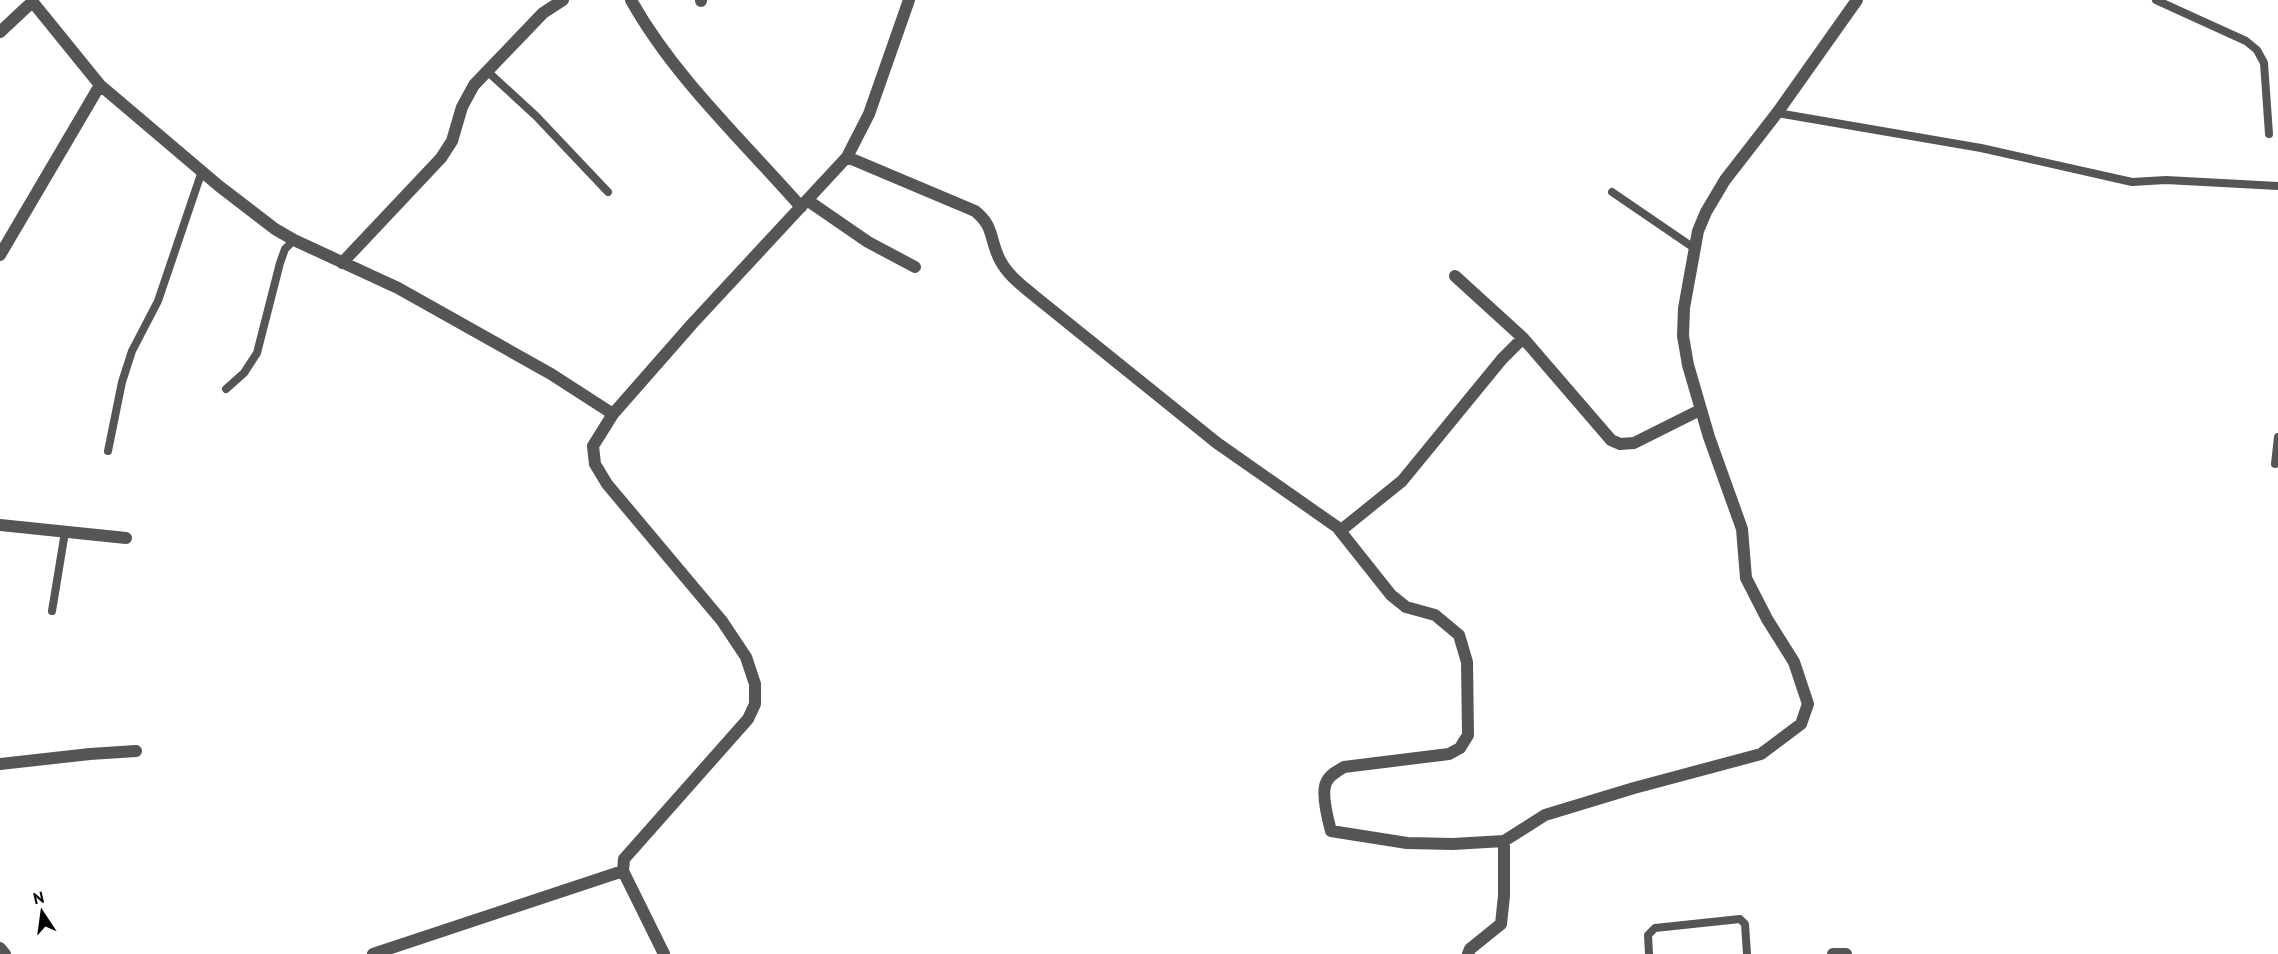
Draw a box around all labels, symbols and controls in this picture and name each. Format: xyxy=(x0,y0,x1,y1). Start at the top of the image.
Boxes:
north arrow xyxy=(12,882,72,942)
text: N xyxy=(31,886,46,908)

